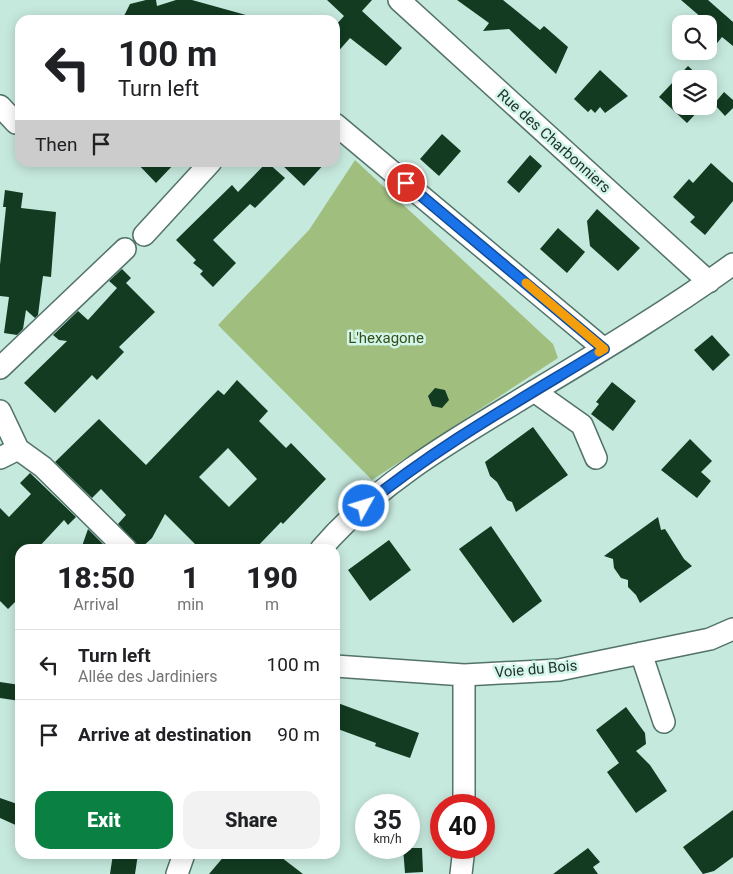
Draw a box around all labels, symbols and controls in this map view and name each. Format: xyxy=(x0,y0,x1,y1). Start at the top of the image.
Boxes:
map controls xyxy=(672,15,717,115)
button: search xyxy=(672,15,717,60)
text: 100 m xyxy=(118,34,217,75)
icon: left xyxy=(35,35,100,100)
button: layers xyxy=(672,70,717,115)
text: Turn left xyxy=(118,76,199,101)
street label: Rue des Charbonniers xyxy=(494,85,614,197)
icon: arrive xyxy=(87,130,115,158)
text: Then xyxy=(35,133,77,156)
pin xyxy=(385,162,427,204)
icon: arrive xyxy=(392,169,420,197)
park label: L'hexagone xyxy=(348,329,424,347)
position arrow xyxy=(337,479,389,531)
text: 18:50 xyxy=(57,560,135,595)
text: 1 xyxy=(182,560,199,595)
text: 190 xyxy=(246,560,298,595)
text: Arrival xyxy=(73,595,119,614)
text: min xyxy=(177,595,204,614)
text: m xyxy=(265,595,279,614)
text: Turn left xyxy=(78,644,151,667)
icon: left xyxy=(35,651,63,679)
text: 100 m xyxy=(267,653,320,676)
street label: Voie du Bois xyxy=(494,656,578,682)
text: Allée des Jardiniers xyxy=(78,667,218,686)
icon: arrive xyxy=(35,721,63,749)
text: Arrive at destination xyxy=(78,723,251,746)
text: 90 m xyxy=(277,723,320,746)
button: Exit xyxy=(35,791,173,849)
button: Share xyxy=(183,791,320,849)
speed limit sign: 40 xyxy=(430,794,495,859)
text: 35 xyxy=(373,806,402,835)
text: km/h xyxy=(373,832,402,846)

